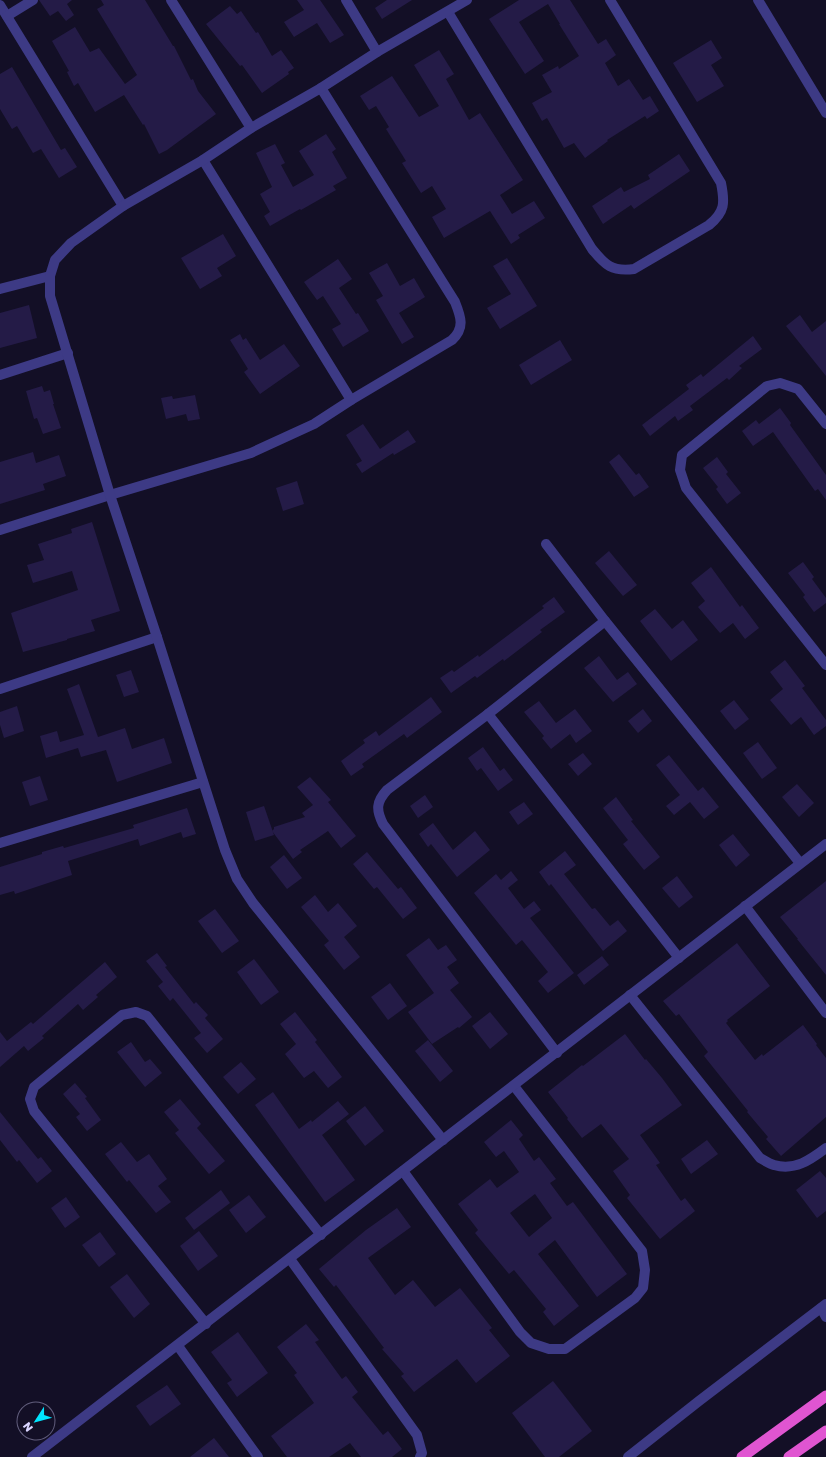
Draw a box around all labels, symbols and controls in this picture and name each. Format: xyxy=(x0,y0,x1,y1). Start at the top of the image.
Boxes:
north arrow xyxy=(16,1401,56,1441)
text: N xyxy=(20,1420,35,1434)

